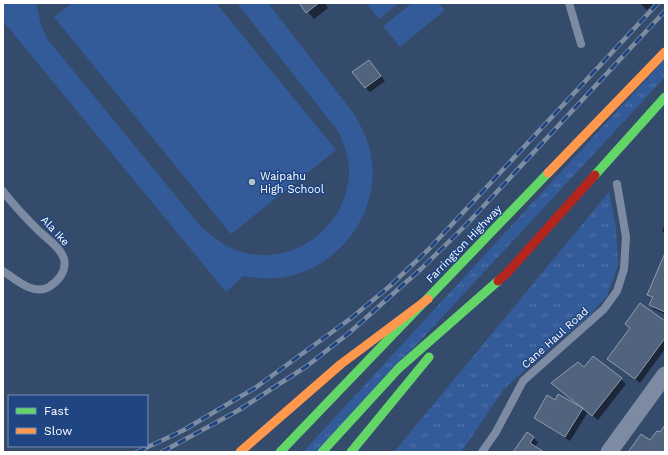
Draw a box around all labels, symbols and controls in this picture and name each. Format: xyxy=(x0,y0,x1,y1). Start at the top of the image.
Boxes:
place label: Waipahu High School xyxy=(260,170,325,196)
marker: Waipahu High School xyxy=(247,177,257,187)
street label: Farrington Highway xyxy=(424,202,505,286)
street label: Ala Ike xyxy=(38,213,72,249)
street label: Cane Haul Road xyxy=(519,305,591,371)
legend xyxy=(8,395,148,447)
text: Fast xyxy=(44,404,69,418)
text: Slow xyxy=(44,424,72,438)

